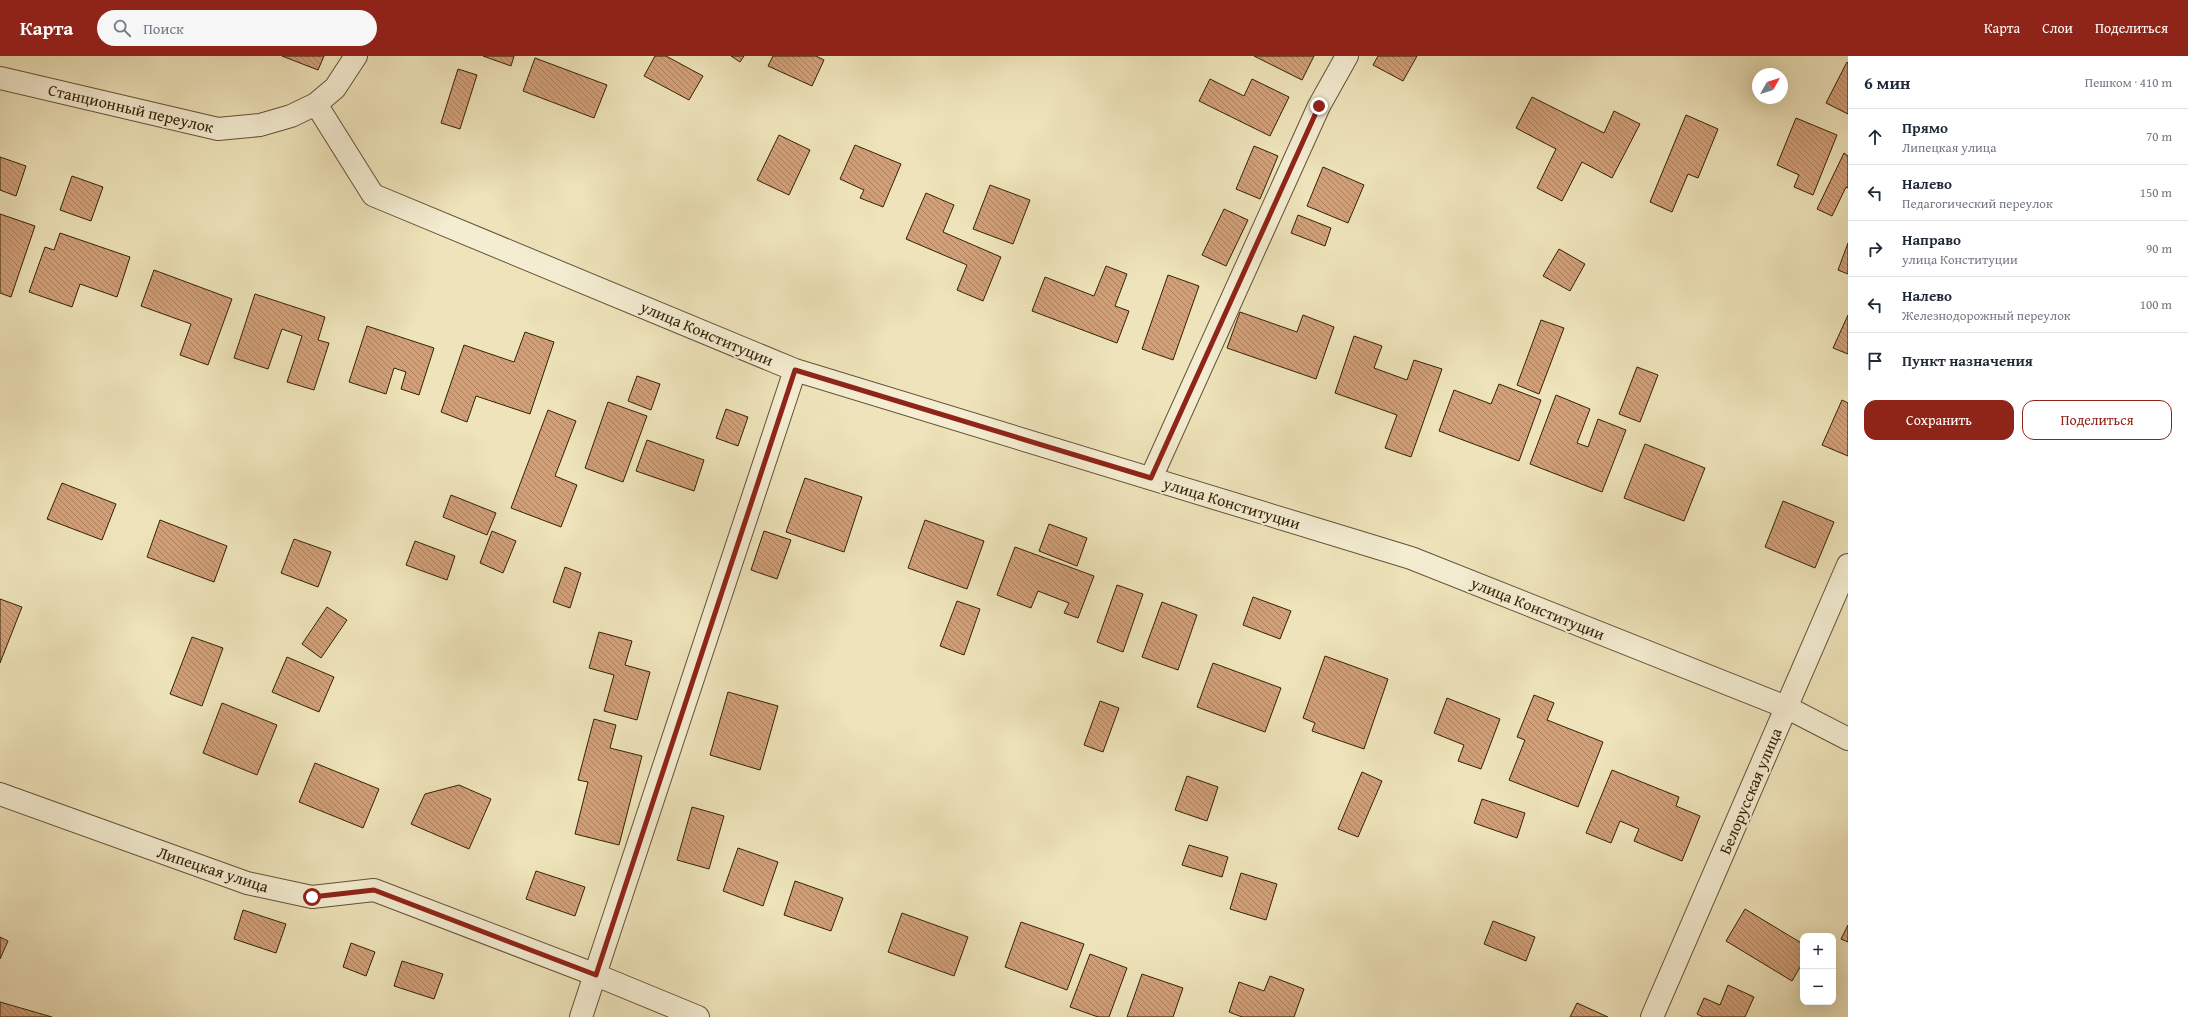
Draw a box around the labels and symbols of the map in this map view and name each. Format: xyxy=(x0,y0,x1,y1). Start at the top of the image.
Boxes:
north arrow xyxy=(1752,68,1788,104)
street label: Станционный переулок xyxy=(46,77,217,139)
route end xyxy=(1310,97,1328,115)
street label: улица Конституции xyxy=(636,294,778,372)
street label: улица Конституции xyxy=(1159,470,1304,535)
street label: улица Конституции xyxy=(1467,570,1609,646)
street label: Белорусская улица xyxy=(1713,724,1788,858)
street label: Липецкая улица xyxy=(154,840,272,898)
route start xyxy=(303,888,321,906)

